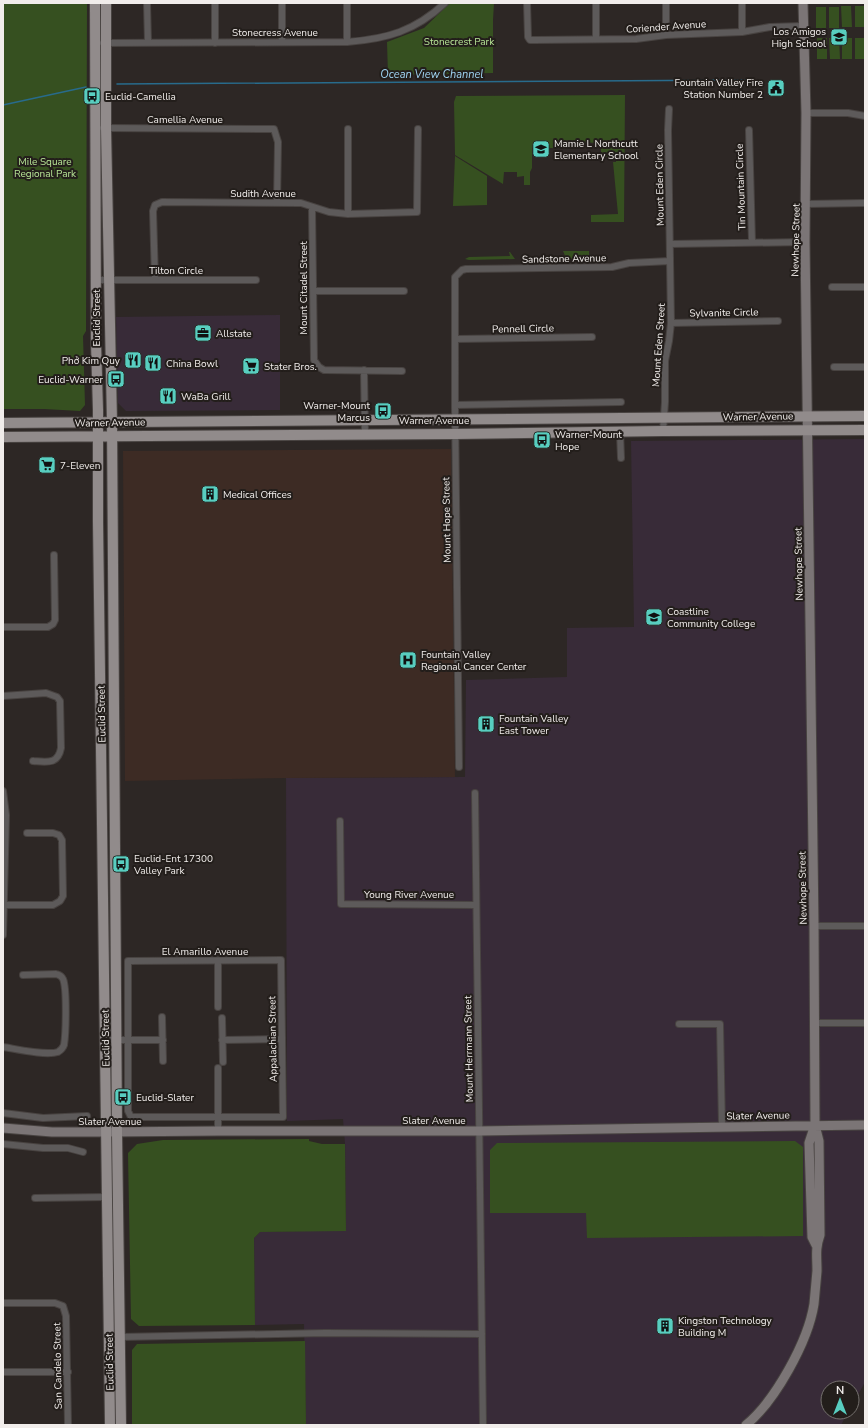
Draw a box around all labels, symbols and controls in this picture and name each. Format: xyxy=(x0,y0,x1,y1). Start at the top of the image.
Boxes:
street label: Coriender Avenue xyxy=(626,17,707,37)
place label: Los Amigos High School xyxy=(771,25,826,51)
street label: Stonecress Avenue xyxy=(232,26,318,40)
school or university icon: Los Amigos High School xyxy=(829,27,849,47)
park label: Stonecrest Park xyxy=(424,35,495,49)
water label: Ocean View Channel xyxy=(380,67,484,82)
place label: Fountain Valley Fire Station Number 2 xyxy=(674,76,763,102)
public building icon: Fountain Valley Fire Station Number 2 xyxy=(766,78,786,98)
bus stop icon: Euclid-Camellia xyxy=(82,86,102,106)
place label: Euclid-Camellia xyxy=(105,90,176,104)
street label: Camellia Avenue xyxy=(147,113,223,127)
place label: Mamie L Northcutt Elementary School xyxy=(554,137,639,163)
school or university icon: Mamie L Northcutt Elementary School xyxy=(531,139,551,159)
street label: Tin Mountain Circle xyxy=(732,143,750,231)
street label: Mount Eden Circle xyxy=(652,144,668,226)
park label: Mile Square Regional Park xyxy=(14,155,77,181)
street label: Sudith Avenue xyxy=(230,187,296,201)
street label: Newhope Street xyxy=(788,203,804,277)
street label: Mount Citadel Street xyxy=(297,241,311,335)
street label: Sandstone Avenue xyxy=(522,251,606,267)
street label: Tilton Circle xyxy=(149,264,203,278)
street label: Euclid Street xyxy=(90,289,104,347)
street label: Mount Eden Street xyxy=(649,302,669,387)
street label: Sylvanite Circle xyxy=(689,305,759,321)
street label: Pennell Circle xyxy=(492,321,554,337)
office icon: Allstate xyxy=(193,323,213,343)
place label: Allstate xyxy=(216,327,252,341)
restaurant icon: Phở Kim Quy xyxy=(123,350,143,370)
restaurant icon: China Bowl xyxy=(143,353,163,373)
place label: Phở Kim Quy xyxy=(62,354,121,368)
supermarket icon: Stater Bros. xyxy=(241,356,261,376)
place label: China Bowl xyxy=(166,357,218,371)
place label: Stater Bros. xyxy=(264,360,317,374)
bus stop icon: Euclid-Warner xyxy=(106,369,126,389)
place label: Euclid-Warner xyxy=(38,373,103,387)
restaurant icon: WaBa Grill xyxy=(158,386,178,406)
place label: WaBa Grill xyxy=(181,390,230,404)
place label: Warner-Mount Marcus xyxy=(303,399,370,425)
bus stop icon: Warner-Mount Marcus xyxy=(373,401,393,421)
street label: Warner Avenue xyxy=(723,409,793,425)
street label: Warner Avenue xyxy=(399,414,469,428)
street label: Warner Avenue xyxy=(75,415,145,431)
place label: Warner-Mount Hope xyxy=(555,428,622,454)
bus stop icon: Warner-Mount Hope xyxy=(532,430,552,450)
supermarket icon: 7-Eleven xyxy=(37,455,57,475)
place label: 7-Eleven xyxy=(60,459,100,473)
street label: Mount Hope Street xyxy=(439,477,455,563)
building icon: Medical Offices xyxy=(200,484,220,504)
place label: Medical Offices xyxy=(223,488,292,502)
street label: Newhope Street xyxy=(791,527,807,601)
place label: Coastline Community College xyxy=(667,605,755,631)
school or university icon: Coastline Community College xyxy=(644,607,664,627)
place label: Fountain Valley Regional Cancer Center xyxy=(421,648,527,674)
hospital icon: Fountain Valley Regional Cancer Center xyxy=(398,650,418,670)
street label: Euclid Street xyxy=(94,685,109,743)
place label: Fountain Valley East Tower xyxy=(499,712,569,738)
building icon: Fountain Valley East Tower xyxy=(476,714,496,734)
street label: Newhope Street xyxy=(795,851,811,925)
place label: Euclid-Ent 17300 Valley Park xyxy=(133,852,213,878)
bus stop icon: Euclid-Ent 17300 Valley Park xyxy=(111,854,131,874)
street label: Young River Avenue xyxy=(363,888,454,902)
street label: El Amarillo Avenue xyxy=(162,945,248,959)
street label: Appalachian Street xyxy=(265,995,281,1082)
street label: Mount Herrmann Street xyxy=(461,995,477,1102)
street label: Euclid Street xyxy=(98,1009,113,1067)
bus stop icon: Euclid-Slater xyxy=(113,1087,133,1107)
place label: Euclid-Slater xyxy=(136,1091,194,1105)
street label: Slater Avenue xyxy=(726,1108,790,1124)
street label: Slater Avenue xyxy=(402,1114,466,1128)
street label: Slater Avenue xyxy=(78,1115,142,1129)
place label: Kingston Technology Building M xyxy=(678,1314,773,1340)
building icon: Kingston Technology Building M xyxy=(655,1316,675,1336)
street label: San Candelo Street xyxy=(50,1322,66,1409)
street label: Euclid Street xyxy=(102,1333,117,1391)
north arrow xyxy=(820,1380,860,1420)
text: N xyxy=(836,1383,844,1398)

